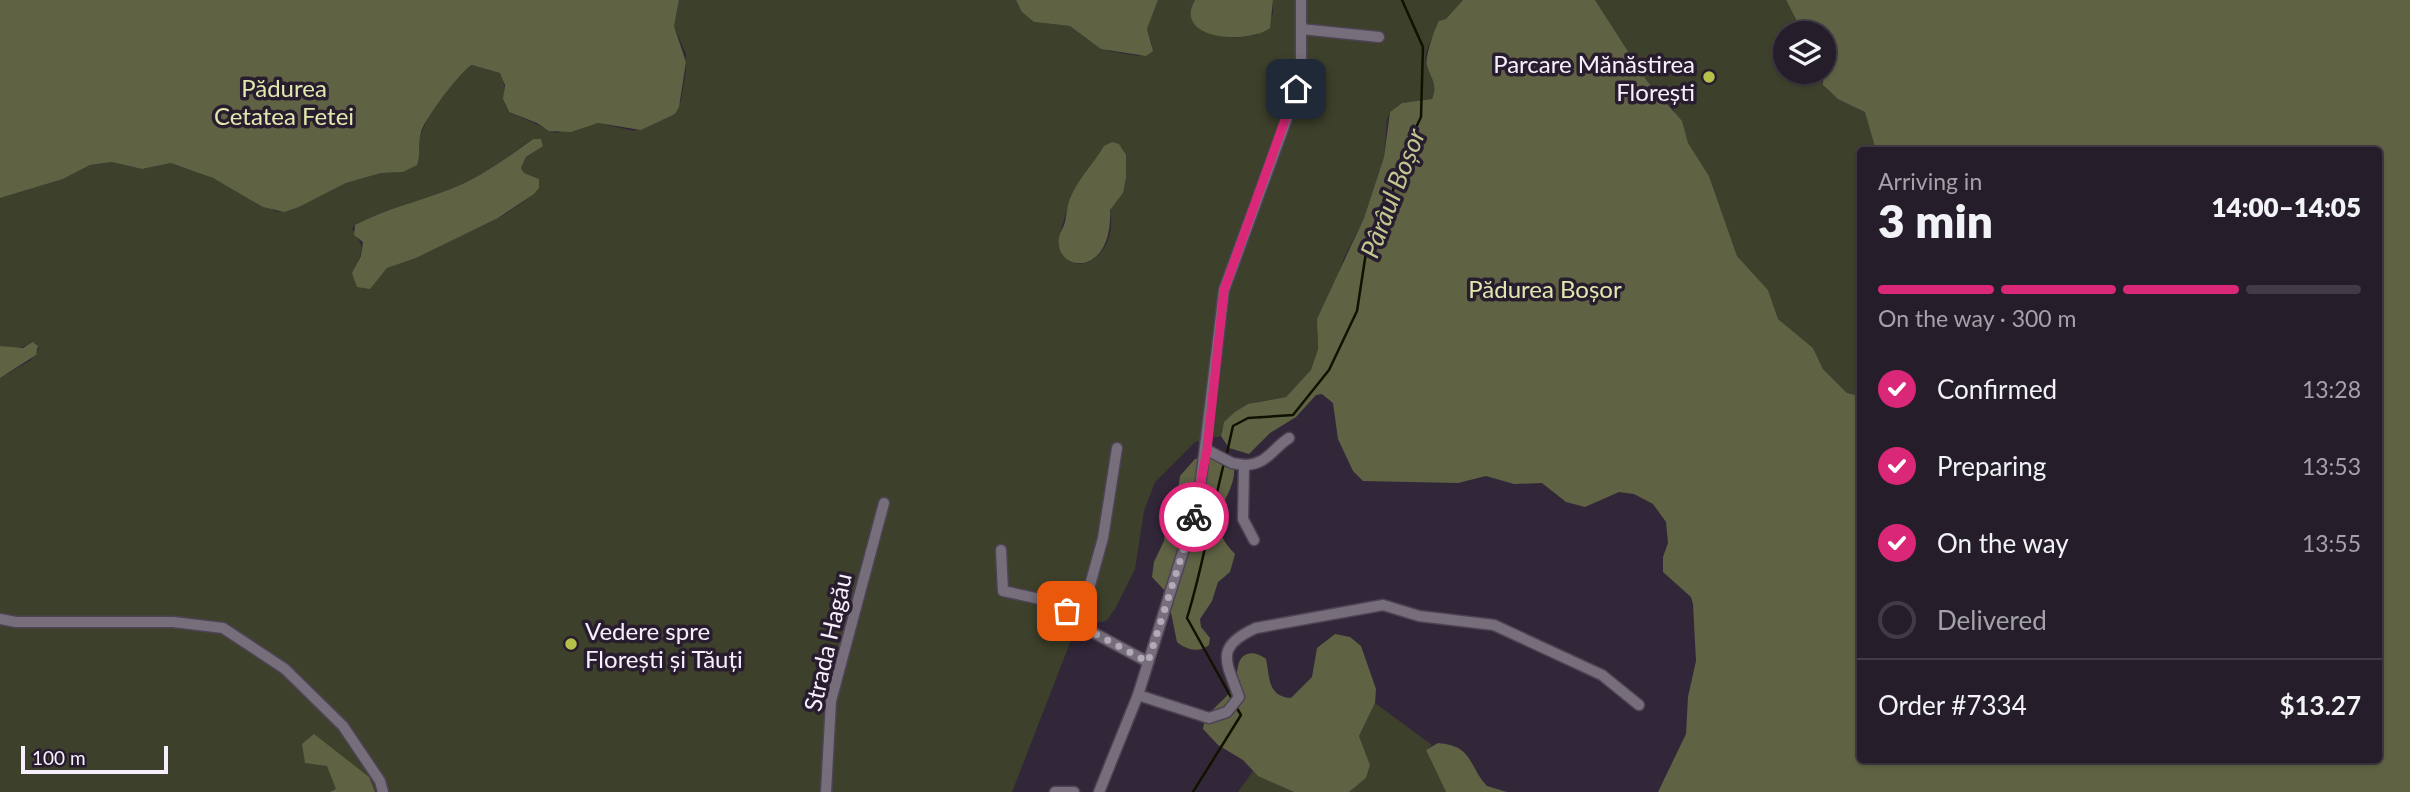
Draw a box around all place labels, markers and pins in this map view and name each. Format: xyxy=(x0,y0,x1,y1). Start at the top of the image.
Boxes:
place label: Parcare Mănăstirea Florești xyxy=(1493,49,1695,106)
pin xyxy=(1266,59,1326,119)
marker: Parcare Mănăstirea Florești xyxy=(1701,69,1717,85)
pin xyxy=(1037,581,1097,641)
place label: Vedere spre Florești și Tăuți xyxy=(585,616,743,673)
marker: Vedere spre Florești și Tăuți xyxy=(563,636,579,652)

